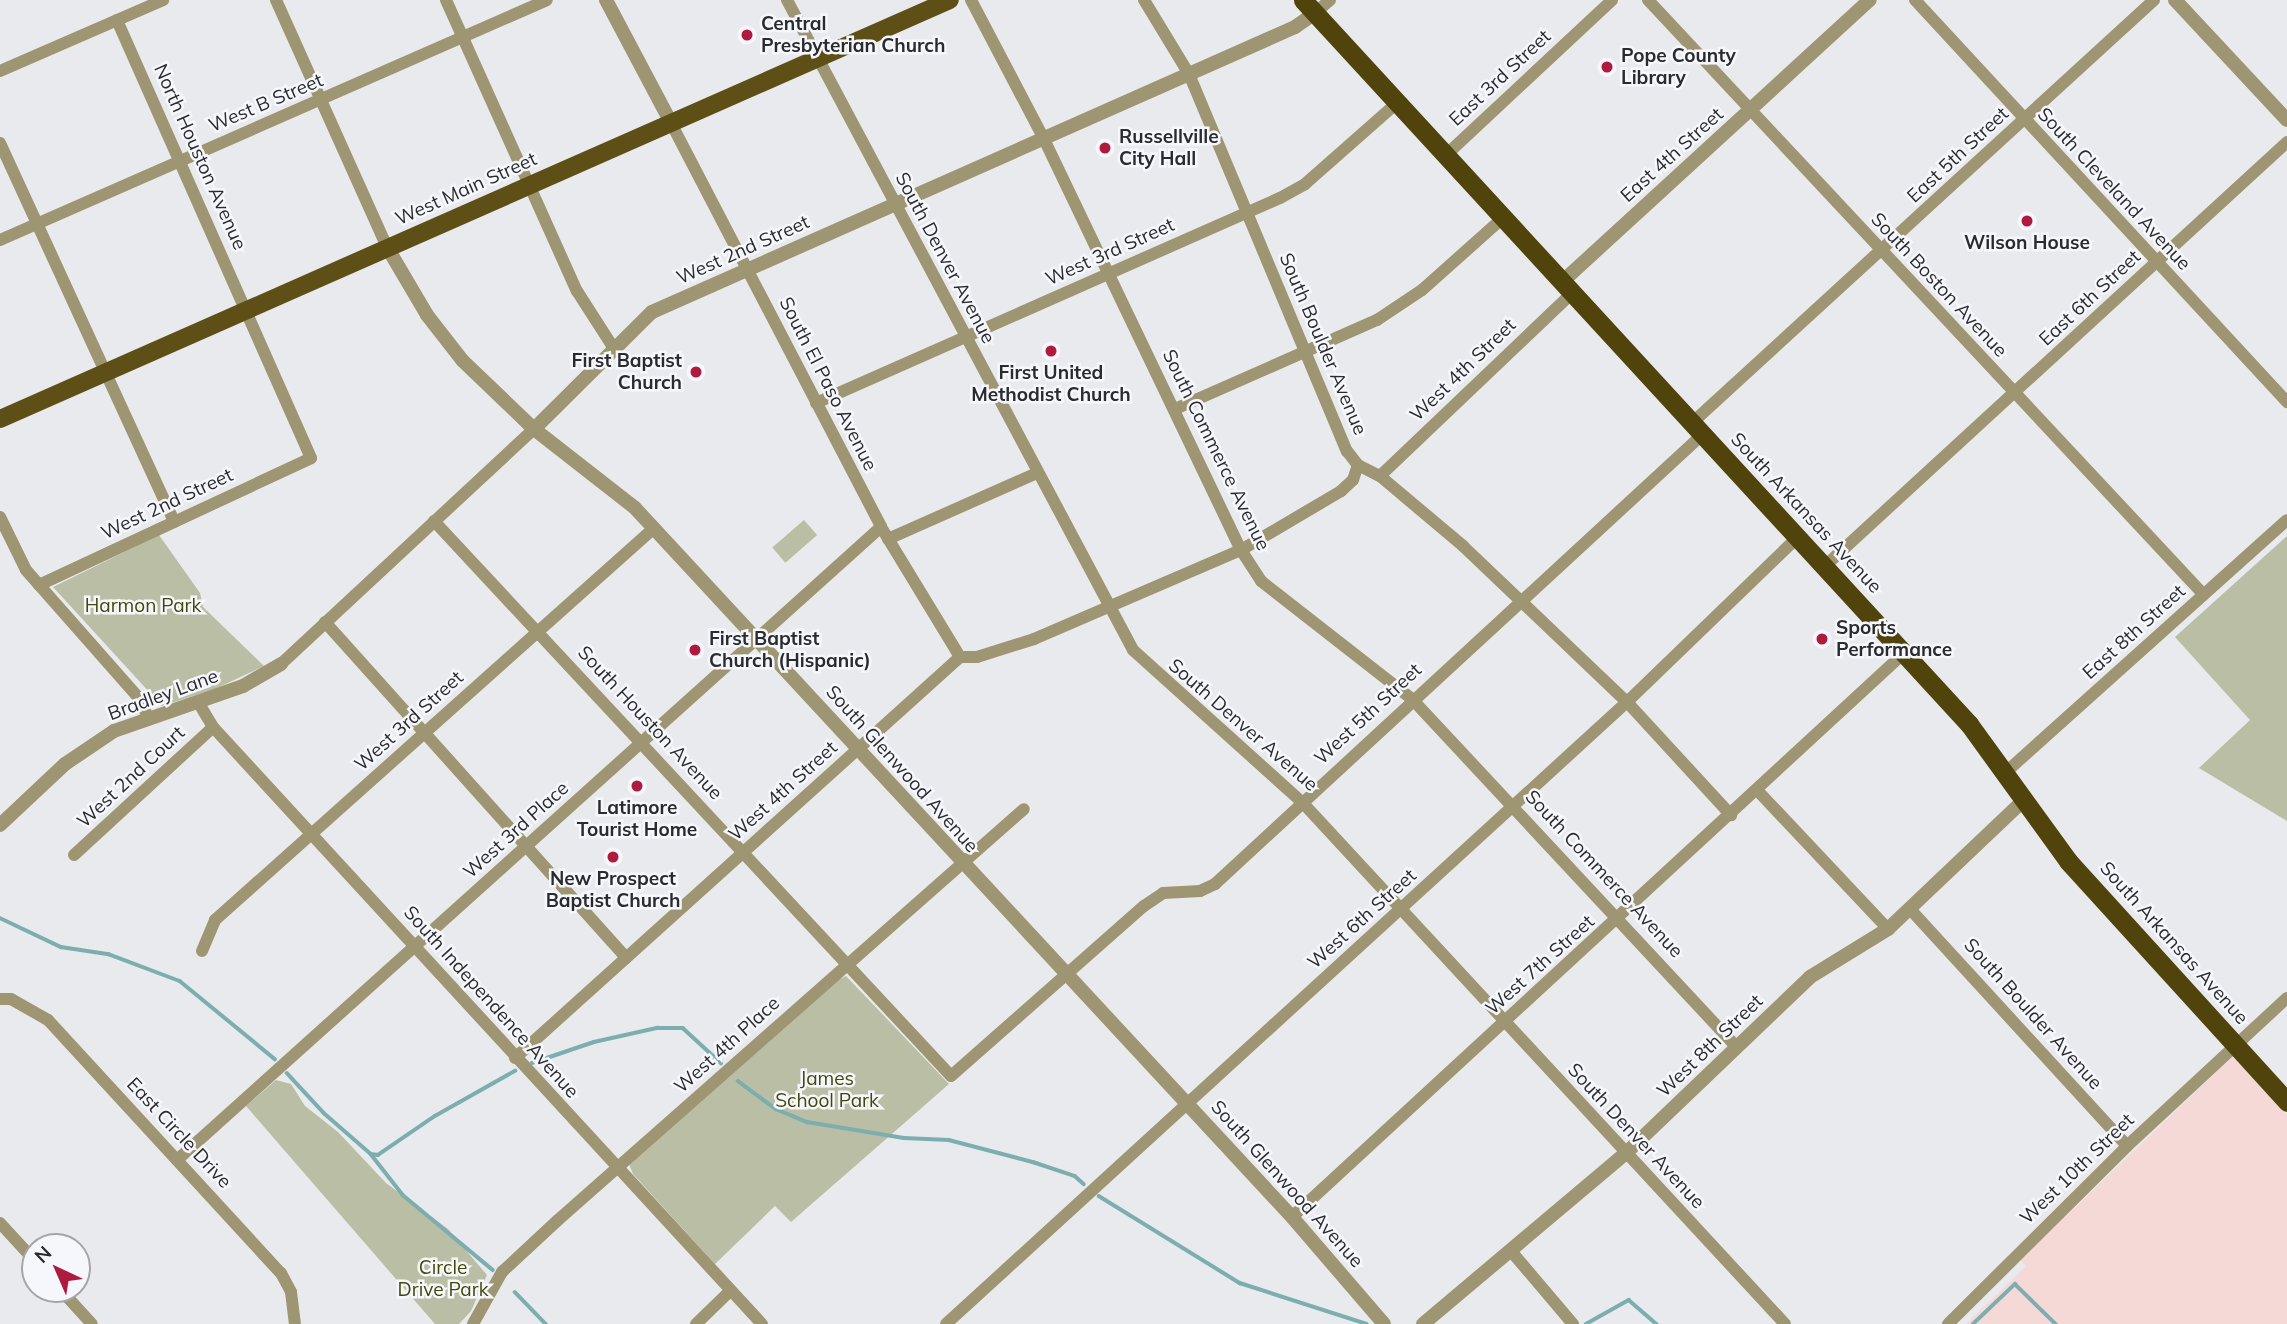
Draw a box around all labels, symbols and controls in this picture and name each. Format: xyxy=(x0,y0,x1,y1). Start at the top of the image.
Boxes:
place label: Central Presbyterian Church xyxy=(761,13,945,57)
street label: East 3rd Street xyxy=(1445,25,1555,131)
marker: Central Presbyterian Church xyxy=(739,27,755,43)
place label: Pope County Library xyxy=(1621,45,1736,89)
marker: Pope County Library xyxy=(1599,59,1615,75)
street label: North Houston Avenue xyxy=(149,61,251,253)
street label: West B Street xyxy=(206,69,326,137)
street label: East 5th Street xyxy=(1903,102,2013,208)
street label: East 4th Street xyxy=(1616,103,1728,207)
street label: South Cleveland Avenue xyxy=(2033,103,2195,275)
place label: Russellville City Hall xyxy=(1119,126,1219,170)
marker: Russellville City Hall xyxy=(1097,140,1113,156)
street label: West Main Street xyxy=(392,148,540,230)
street label: South Denver Avenue xyxy=(890,169,1000,347)
street label: South Boston Avenue xyxy=(1866,208,2012,362)
street label: West 2nd Street xyxy=(673,211,813,289)
street label: West 3rd Street xyxy=(1042,213,1178,291)
marker: Wilson House xyxy=(2019,213,2035,229)
place label: Wilson House xyxy=(1964,232,2090,254)
street label: East 6th Street xyxy=(2035,245,2145,351)
street label: South Boulder Avenue xyxy=(1274,250,1372,438)
street label: South El Paso Avenue xyxy=(774,293,882,475)
street label: West 4th Street xyxy=(1405,314,1521,426)
marker: First United Methodist Church xyxy=(1043,343,1059,359)
street label: South Commerce Avenue xyxy=(1157,346,1275,554)
place label: First Baptist Church xyxy=(572,350,682,394)
place label: First United Methodist Church xyxy=(971,362,1131,406)
marker: First Baptist Church xyxy=(688,364,704,380)
street label: South Arkansas Avenue xyxy=(1726,428,1886,598)
street label: West 2nd Street xyxy=(98,464,236,544)
street label: East 8th Street xyxy=(2078,580,2190,684)
park label: Harmon Park xyxy=(85,595,201,617)
place label: Sports Performance xyxy=(1836,617,1952,661)
place label: First Baptist Church (Hispanic) xyxy=(709,628,871,672)
marker: Sports Performance xyxy=(1814,631,1830,647)
street label: South Houston Avenue xyxy=(573,641,727,805)
marker: First Baptist Church (Hispanic) xyxy=(687,642,703,658)
street label: South Denver Avenue xyxy=(1164,654,1322,796)
street label: West 5th Street xyxy=(1310,659,1426,769)
street label: Bradley Lane xyxy=(105,665,221,725)
street label: West 3rd Street xyxy=(350,666,468,776)
street label: South Glenwood Avenue xyxy=(821,681,983,857)
street label: West 2nd Court xyxy=(73,721,189,833)
street label: West 4th Street xyxy=(724,736,842,846)
street label: West 3rd Place xyxy=(459,777,573,883)
marker: Latimore Tourist Home xyxy=(629,778,645,794)
street label: South Commerce Avenue xyxy=(1520,786,1688,962)
place label: Latimore Tourist Home xyxy=(577,797,697,841)
marker: New Prospect Baptist Church xyxy=(605,849,621,865)
street label: South Arkansas Avenue xyxy=(2095,857,2253,1029)
street label: West 6th Street xyxy=(1303,864,1421,974)
place label: New Prospect Baptist Church xyxy=(546,868,680,912)
street label: South Independence Avenue xyxy=(399,901,583,1103)
street label: West 7th Street xyxy=(1481,910,1599,1020)
street label: South Boulder Avenue xyxy=(1959,934,2107,1094)
street label: West 8th Street xyxy=(1652,990,1768,1102)
street label: West 4th Place xyxy=(670,992,784,1098)
street label: South Denver Avenue xyxy=(1563,1059,1709,1213)
park label: James School Park xyxy=(775,1068,879,1112)
street label: East Circle Drive xyxy=(122,1073,236,1193)
street label: South Glenwood Avenue xyxy=(1206,1096,1368,1272)
street label: West 10th Street xyxy=(2015,1109,2139,1229)
north arrow xyxy=(21,1233,91,1303)
text: N xyxy=(29,1241,56,1268)
park label: Circle Drive Park xyxy=(398,1257,488,1301)

